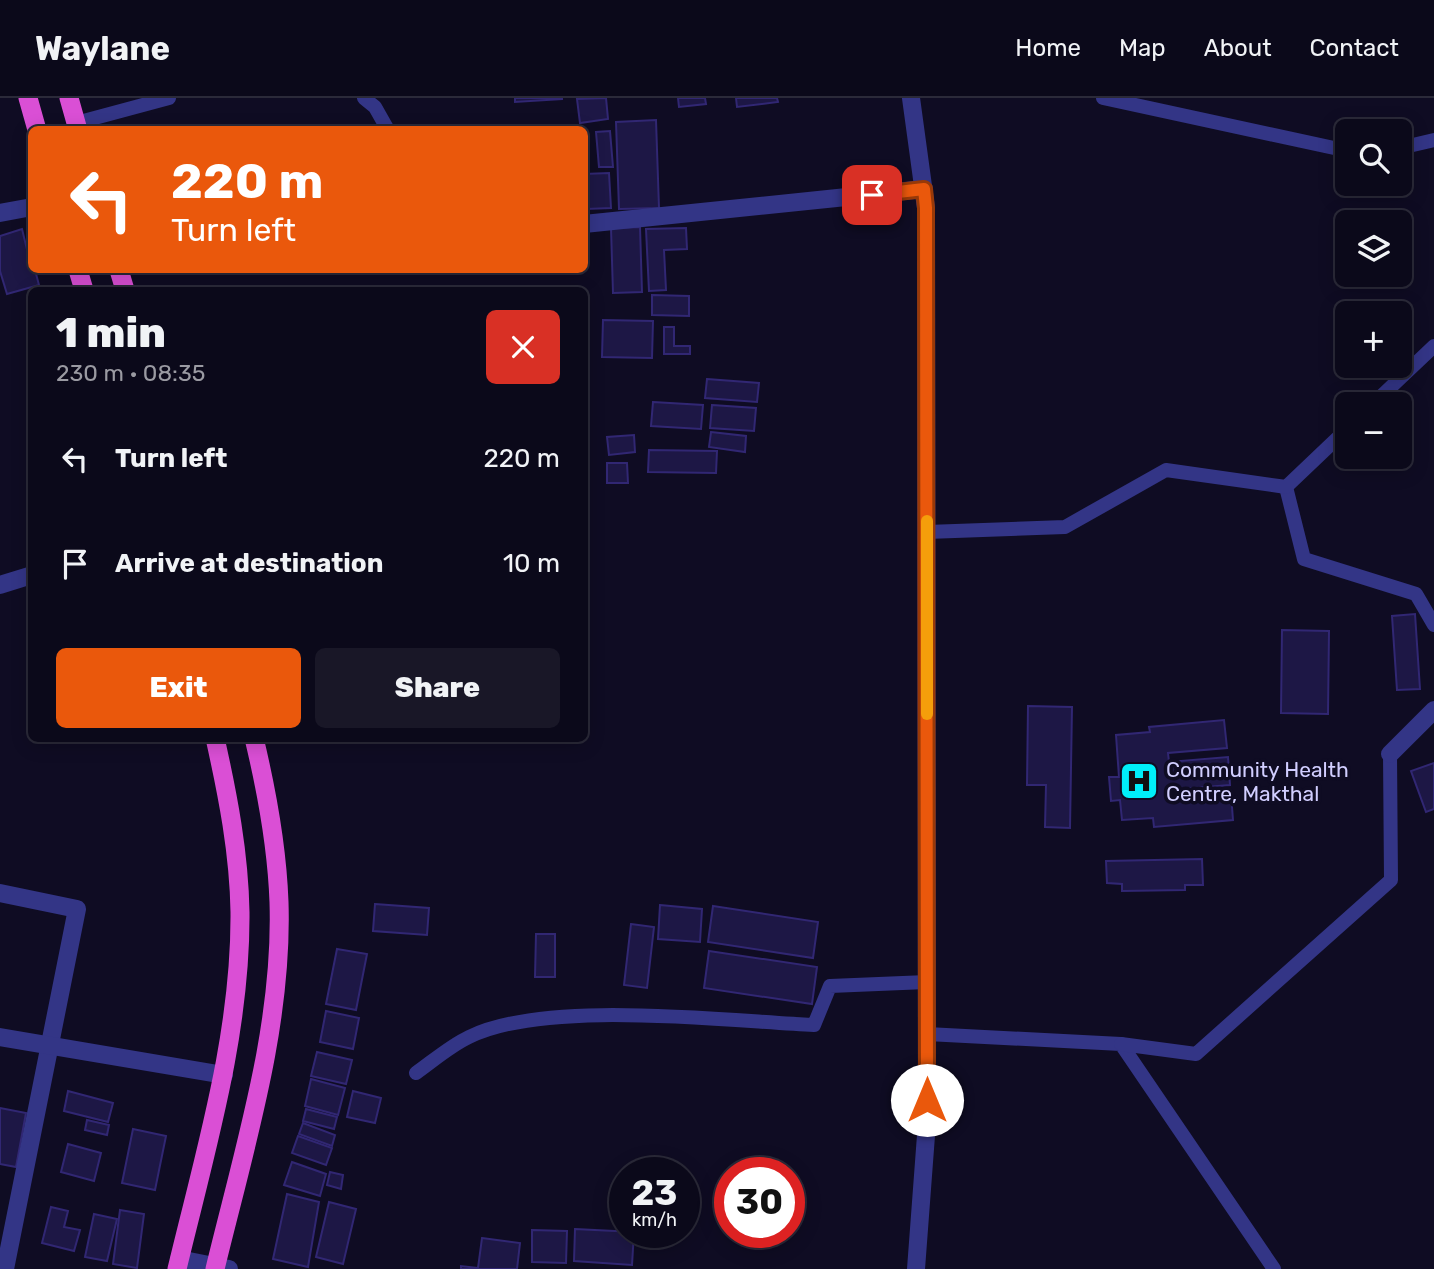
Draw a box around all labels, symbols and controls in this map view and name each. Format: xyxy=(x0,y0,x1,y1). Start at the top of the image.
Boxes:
text: Waylane xyxy=(35,29,170,68)
text: Home xyxy=(1015,34,1081,62)
text: Map xyxy=(1119,34,1166,62)
text: About xyxy=(1204,34,1272,62)
text: Contact xyxy=(1310,34,1399,62)
map controls xyxy=(1335,119,1412,469)
button: search xyxy=(1335,119,1412,196)
text: 220 m xyxy=(171,152,323,210)
icon: left xyxy=(56,154,147,245)
pin xyxy=(842,165,902,225)
icon: arrive xyxy=(853,176,891,214)
button: layers xyxy=(1335,210,1412,287)
text: Turn left xyxy=(171,211,296,249)
button: + xyxy=(1335,301,1412,378)
text: 1 min xyxy=(56,308,166,358)
button: close xyxy=(486,310,560,384)
text: 230 m · 08:35 xyxy=(56,359,205,387)
button: − xyxy=(1335,392,1412,469)
icon: left xyxy=(56,440,94,478)
text: Turn left xyxy=(115,443,227,474)
text: 220 m xyxy=(483,443,560,474)
icon: arrive xyxy=(56,545,94,583)
text: Arrive at destination xyxy=(115,548,383,579)
text: 10 m xyxy=(503,548,560,579)
button: Exit xyxy=(56,648,301,728)
button: Share xyxy=(315,648,560,728)
place label: Community Health Centre, Makthal xyxy=(1166,757,1349,806)
hospital icon: Community Health Centre, Makthal xyxy=(1118,760,1160,802)
position arrow xyxy=(890,1063,964,1137)
speed limit sign: 30 xyxy=(714,1157,805,1248)
text: 23 xyxy=(632,1172,677,1214)
text: km/h xyxy=(632,1209,677,1231)

